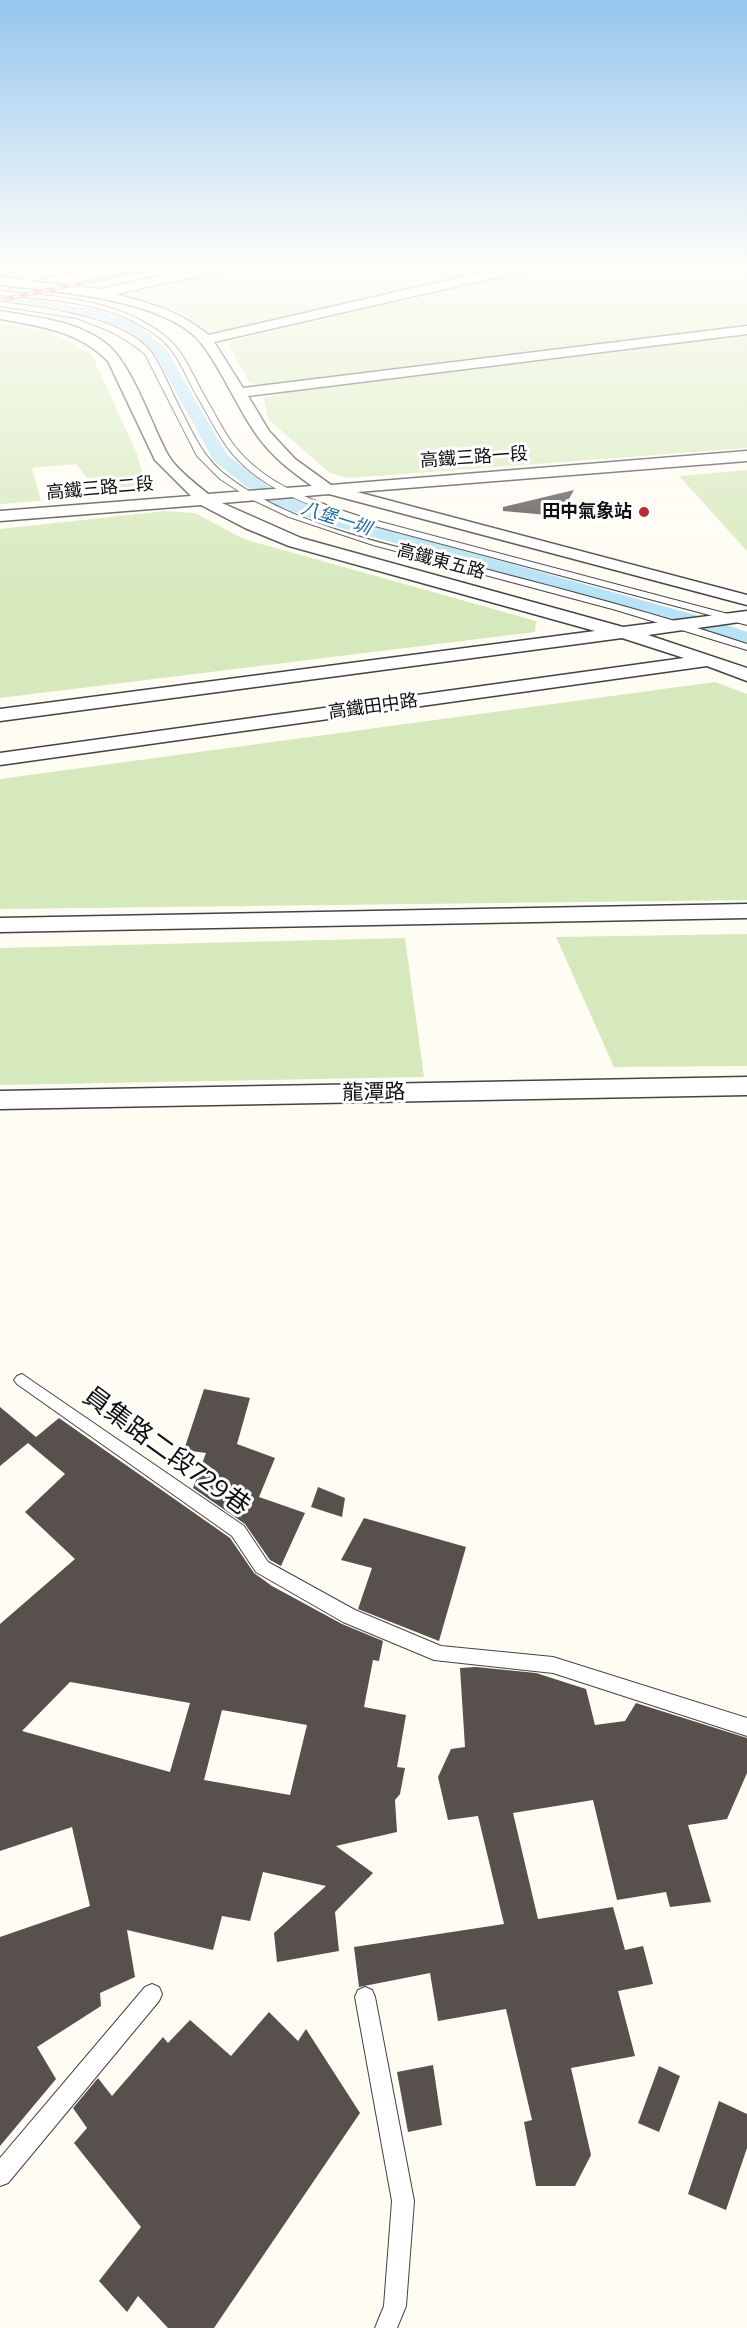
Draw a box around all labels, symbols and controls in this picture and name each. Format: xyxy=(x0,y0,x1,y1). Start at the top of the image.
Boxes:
street label: 高鐵三路一段 xyxy=(419,443,529,473)
street label: 高鐵三路二段 xyxy=(45,474,155,504)
water label: 八堡一圳 xyxy=(298,498,374,540)
place label: 田中氣象站 xyxy=(542,501,632,523)
marker: 田中氣象站 xyxy=(637,505,651,519)
street label: 高鐵東五路 xyxy=(395,540,487,584)
street label: 高鐵田中路 xyxy=(327,690,419,724)
street label: 龍潭路 xyxy=(342,1080,406,1106)
street label: 員集路二段729巷 xyxy=(77,1381,255,1523)

